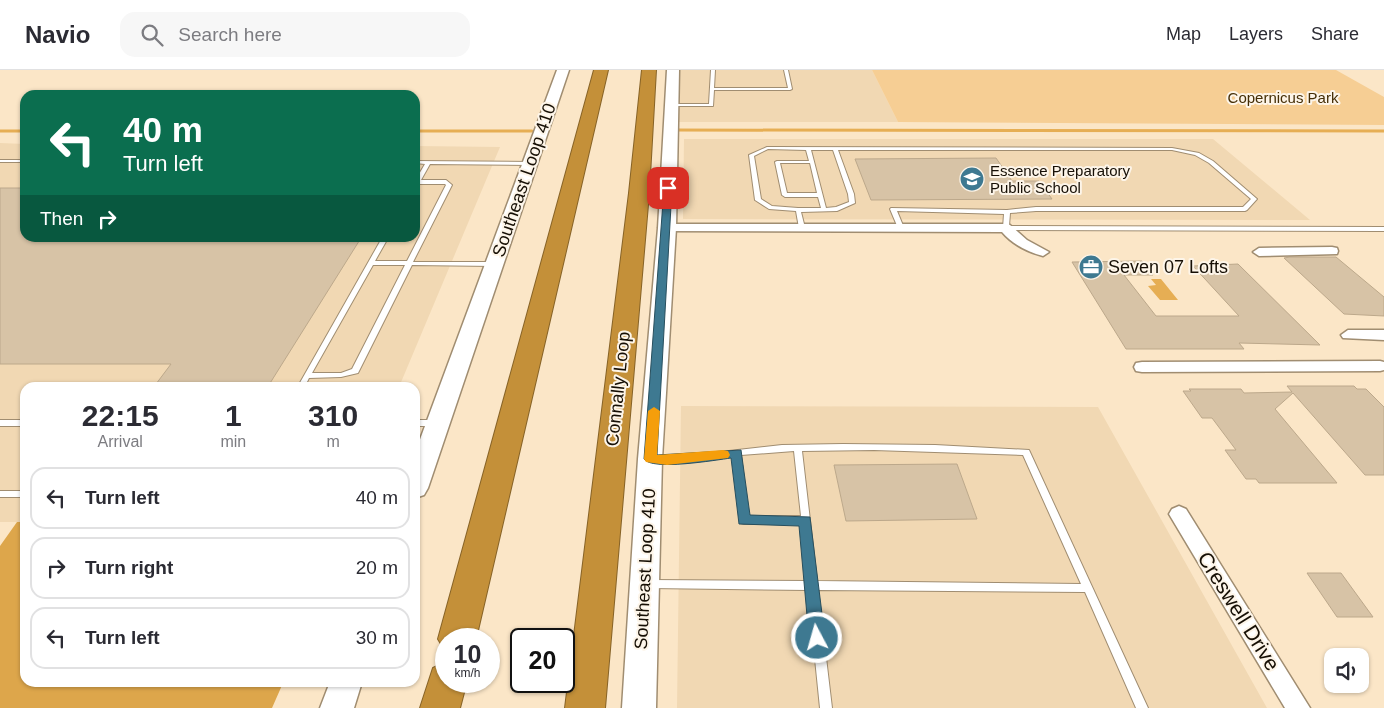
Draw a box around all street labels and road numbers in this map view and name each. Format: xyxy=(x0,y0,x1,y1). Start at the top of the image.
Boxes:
street label: Southeast Loop 410 xyxy=(488,101,560,259)
street label: Connally Loop xyxy=(602,331,634,447)
street label: Southeast Loop 410 xyxy=(631,488,659,650)
street label: Creswell Drive xyxy=(1193,548,1285,674)

